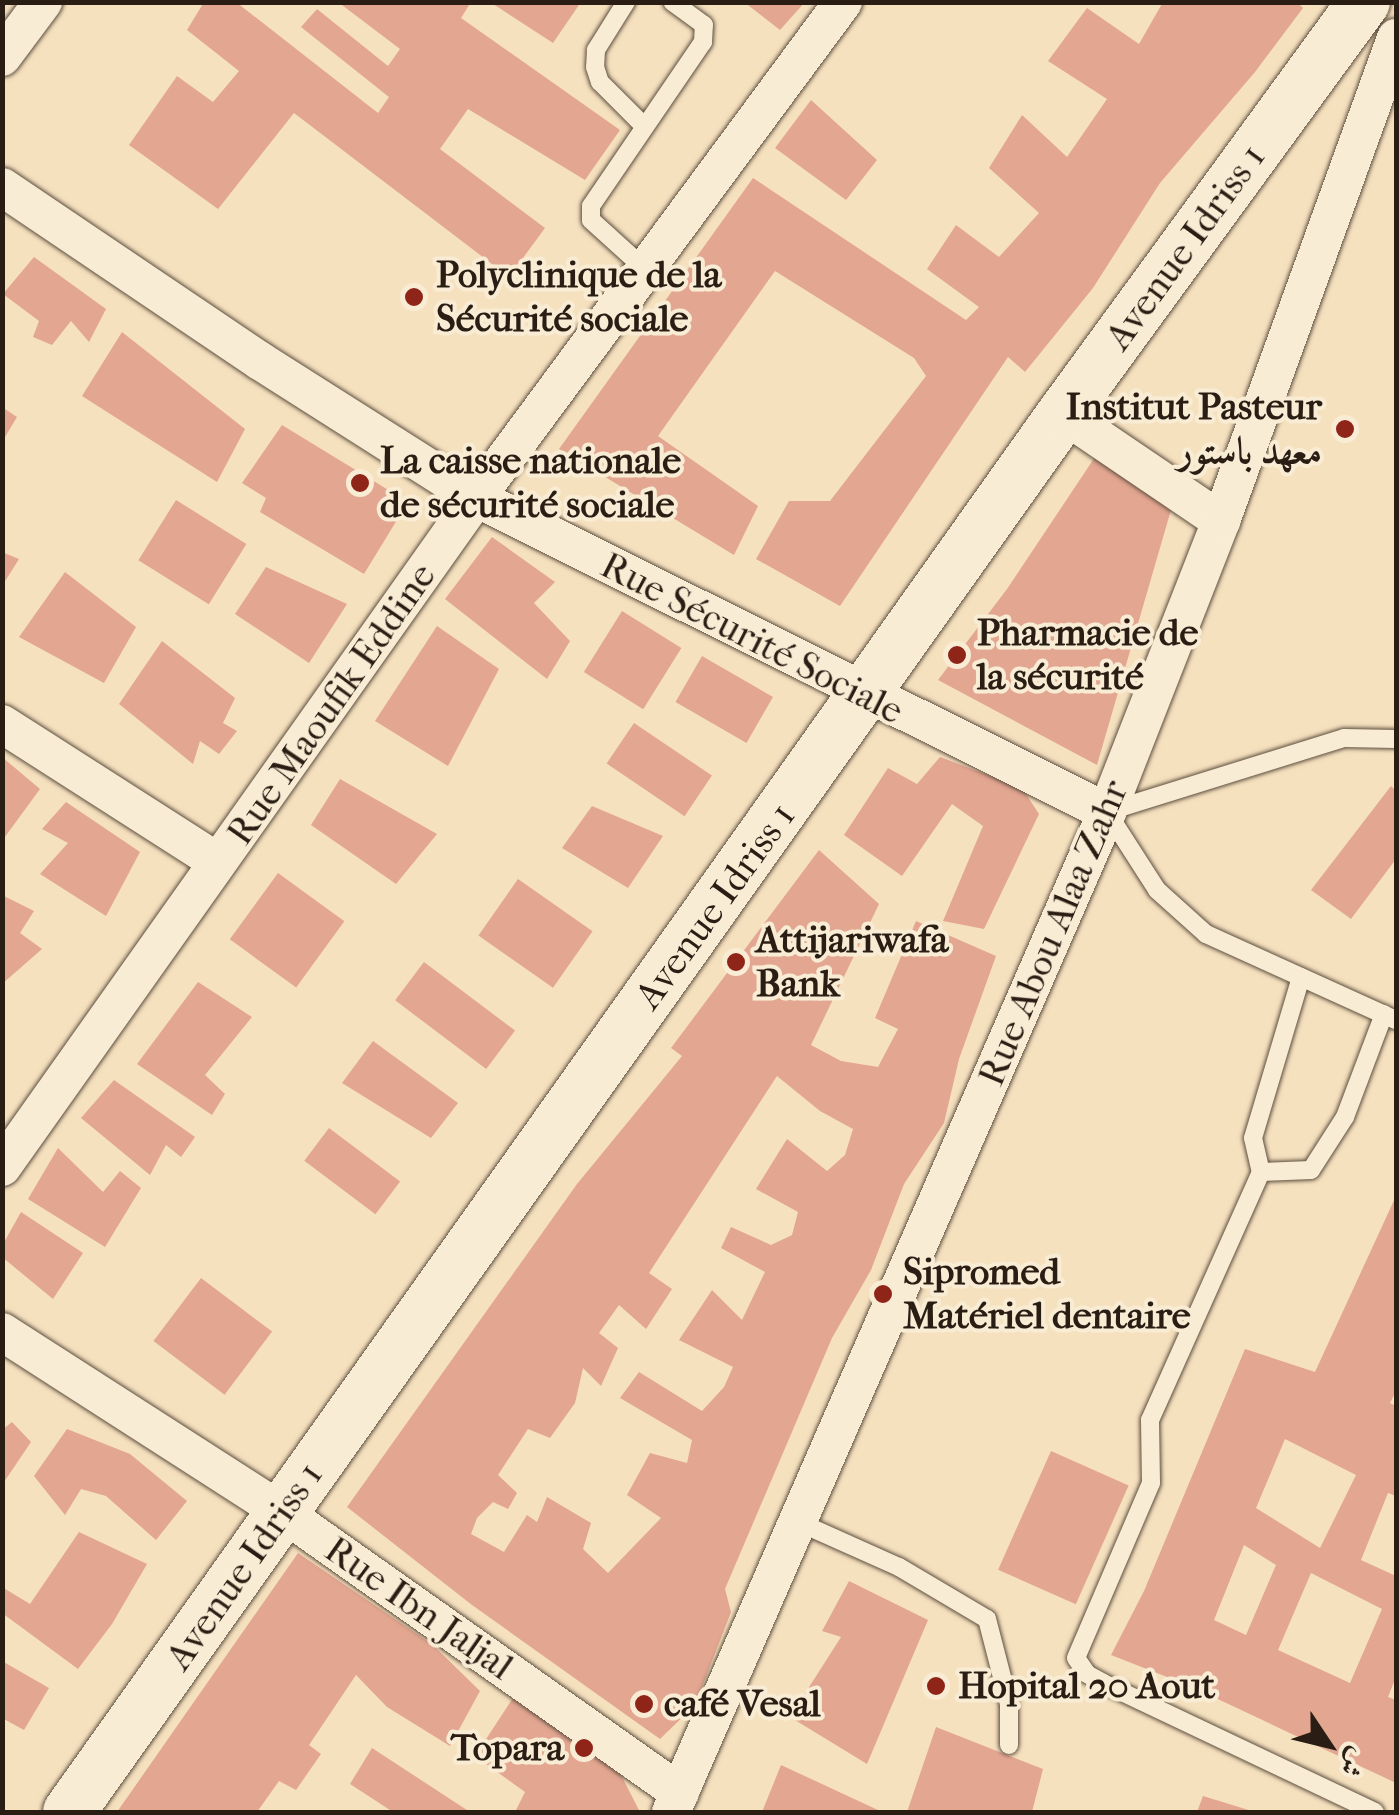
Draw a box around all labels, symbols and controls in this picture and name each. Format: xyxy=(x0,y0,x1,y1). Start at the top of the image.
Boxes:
street label: Avenue Idriss 1 xyxy=(1095,135,1275,359)
place label: Polyclinique de la Sécurité sociale xyxy=(436,252,721,342)
marker: Polyclinique de la Sécurité sociale xyxy=(401,284,427,310)
place label: Institut Pasteur معهد باستور xyxy=(1066,384,1322,474)
marker: Institut Pasteur معهد باستور xyxy=(1332,416,1358,442)
place label: La caisse nationale de sécurité sociale xyxy=(380,438,681,528)
marker: La caisse nationale de sécurité sociale xyxy=(349,472,371,494)
street label: Rue Sécurité Sociale xyxy=(593,542,911,734)
street label: Rue Maoufik Eddine xyxy=(217,554,445,854)
place label: Pharmacie de la sécurité xyxy=(977,610,1198,699)
marker: Pharmacie de la sécurité xyxy=(946,644,968,666)
street label: Rue Abou Alaa Zahr xyxy=(968,773,1138,1093)
street label: Avenue Idriss 1 xyxy=(625,794,805,1018)
place label: Attijariwafa Bank xyxy=(756,917,948,1006)
marker: Attijariwafa Bank xyxy=(725,951,747,973)
place label: Sipromed Matériel dentaire xyxy=(903,1249,1190,1338)
marker: Sipromed Matériel dentaire xyxy=(872,1283,894,1305)
street label: Avenue Idriss 1 xyxy=(156,1453,332,1679)
street label: Rue Ibn Jaljal xyxy=(316,1526,522,1690)
place label: Hopital 20 Aout xyxy=(958,1663,1215,1709)
marker: Hopital 20 Aout xyxy=(923,1673,949,1699)
place label: café Vesal xyxy=(664,1681,821,1727)
marker: café Vesal xyxy=(633,1693,655,1715)
north arrow xyxy=(1279,1695,1379,1795)
place label: Topara xyxy=(451,1725,564,1771)
marker: Topara xyxy=(573,1737,595,1759)
text: ش xyxy=(1333,1742,1375,1783)

